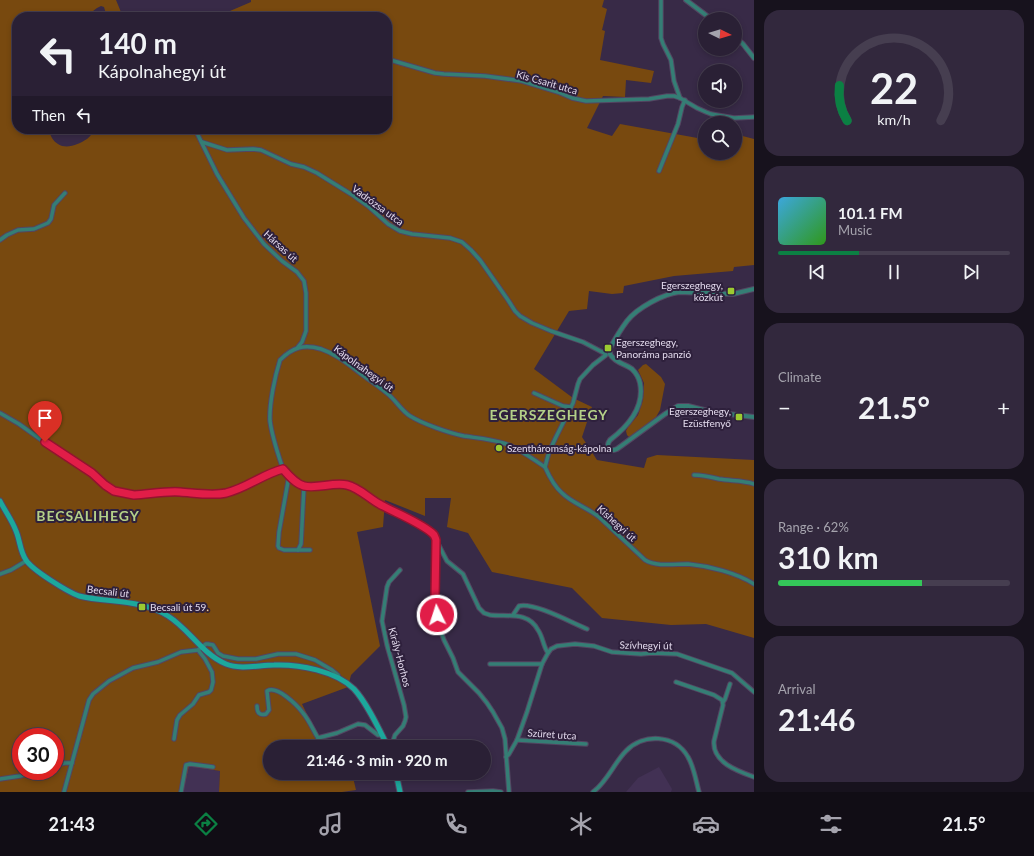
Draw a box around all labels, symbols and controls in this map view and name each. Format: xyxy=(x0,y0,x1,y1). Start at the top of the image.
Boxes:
north arrow xyxy=(698,12,742,56)
map controls xyxy=(698,12,742,160)
text: 140 m xyxy=(98,26,177,60)
icon: left xyxy=(32,28,84,80)
text: Kápolnahegyi út xyxy=(98,60,226,82)
text: 22 xyxy=(870,63,918,113)
button: sound xyxy=(698,64,742,108)
street label: Kis Csarit utca xyxy=(515,68,579,96)
icon: left xyxy=(73,104,95,126)
text: Then xyxy=(32,106,65,124)
text: km/h xyxy=(877,111,911,128)
button: search xyxy=(698,116,742,160)
street label: Vadrózsa utca xyxy=(350,182,406,228)
text: 101.1 FM xyxy=(838,204,903,222)
text: Music xyxy=(838,222,872,238)
street label: Hársas út xyxy=(262,228,301,265)
icon: previous xyxy=(806,261,828,283)
icon: pause xyxy=(883,261,905,283)
icon: next xyxy=(960,261,982,283)
place label: Egerszeghegy, közkút xyxy=(661,279,723,303)
marker: Egerszeghegy, közkút xyxy=(726,286,736,296)
place label: Egerszeghegy, Panoráma panzió xyxy=(616,336,691,360)
street label: Kápolnahegyi út xyxy=(332,342,397,394)
marker: Egerszeghegy, Panoráma panzió xyxy=(603,343,613,353)
text: Climate xyxy=(778,369,821,385)
text: 21.5° xyxy=(858,389,930,425)
text: − xyxy=(778,394,791,421)
text: + xyxy=(997,394,1010,421)
pin xyxy=(28,401,62,442)
place label: Egerszeghegy, Ezüstfenyő xyxy=(669,405,731,429)
district label: EGERSZEGHEGY xyxy=(490,406,608,423)
icon: arrive xyxy=(34,407,56,429)
marker: Egerszeghegy, Ezüstfenyő xyxy=(734,412,744,422)
place label: Szentháromság-kápolna xyxy=(507,442,611,454)
marker: Szentháromság-kápolna xyxy=(494,443,504,453)
street label: Kishegyi út xyxy=(595,502,639,544)
district label: BECSALIHEGY xyxy=(36,507,140,524)
text: Range · 62% xyxy=(778,519,849,535)
text: 310 km xyxy=(778,539,879,575)
street label: Becsali út xyxy=(86,582,130,600)
position arrow xyxy=(416,594,458,636)
place label: Becsali út 59. xyxy=(150,601,209,613)
marker: Becsali út 59. xyxy=(137,602,147,612)
street label: Király-Horhos xyxy=(386,626,414,688)
street label: Szívhegyi út xyxy=(620,639,673,651)
text: Arrival xyxy=(778,681,815,697)
text: 21:46 xyxy=(778,701,855,737)
street label: Szüret utca xyxy=(527,726,577,742)
speed limit sign: 30 xyxy=(12,728,64,780)
text: 21:46 · 3 min · 920 m xyxy=(307,751,447,769)
icon: directions xyxy=(192,810,220,838)
icon: music xyxy=(317,810,345,838)
icon: phone xyxy=(442,810,470,838)
icon: climate xyxy=(567,810,595,838)
icon: car xyxy=(692,810,720,838)
icon: filters xyxy=(817,810,845,838)
text: 21:43 xyxy=(49,813,95,835)
text: 21.5° xyxy=(942,813,985,835)

